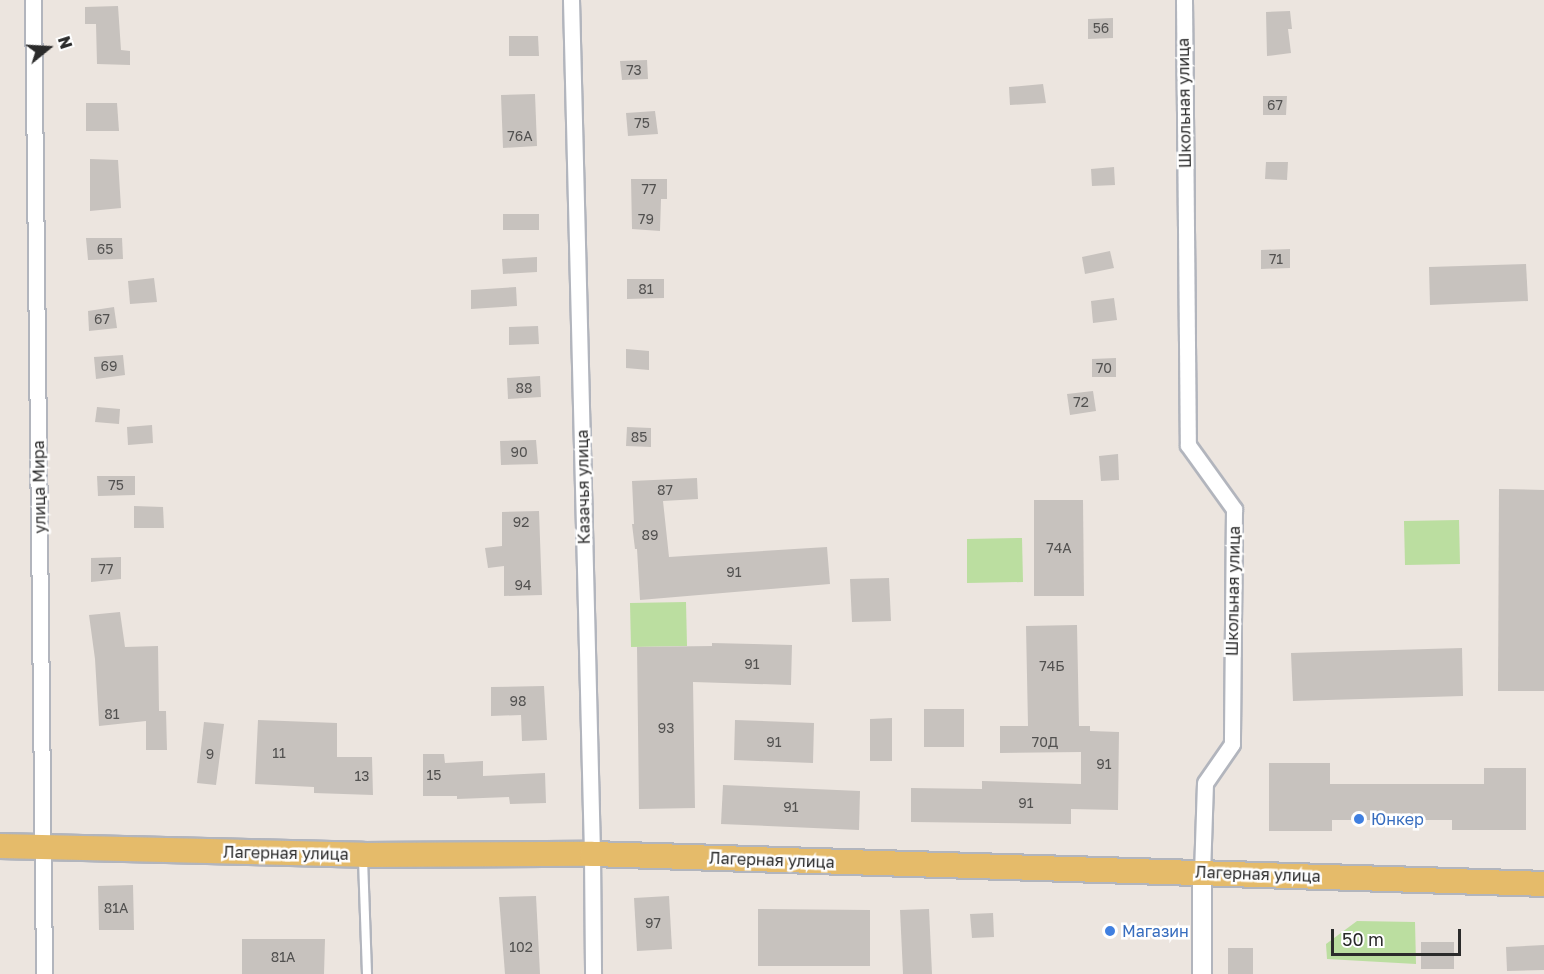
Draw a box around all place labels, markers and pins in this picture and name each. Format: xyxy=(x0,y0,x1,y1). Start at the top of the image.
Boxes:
place label: Юнкер xyxy=(1371,809,1424,829)
marker: Юнкер xyxy=(1352,812,1366,826)
place label: Магазин xyxy=(1122,921,1189,941)
marker: Магазин xyxy=(1103,924,1117,938)

